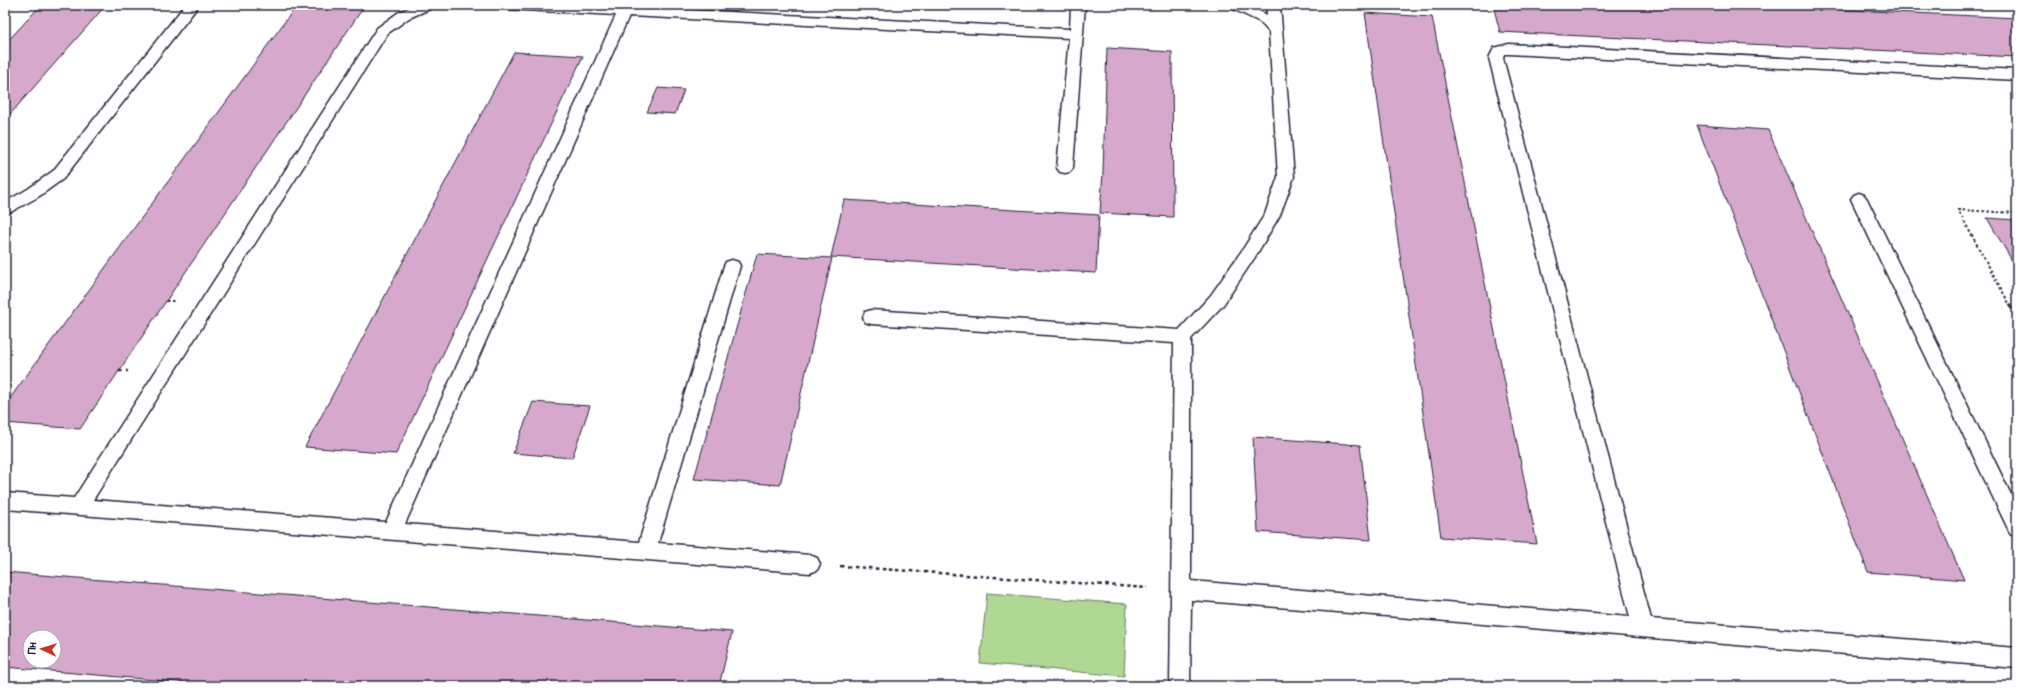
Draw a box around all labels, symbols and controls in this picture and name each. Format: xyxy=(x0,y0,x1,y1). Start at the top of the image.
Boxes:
north arrow xyxy=(22,629,62,669)
text: Пн xyxy=(26,641,39,655)

